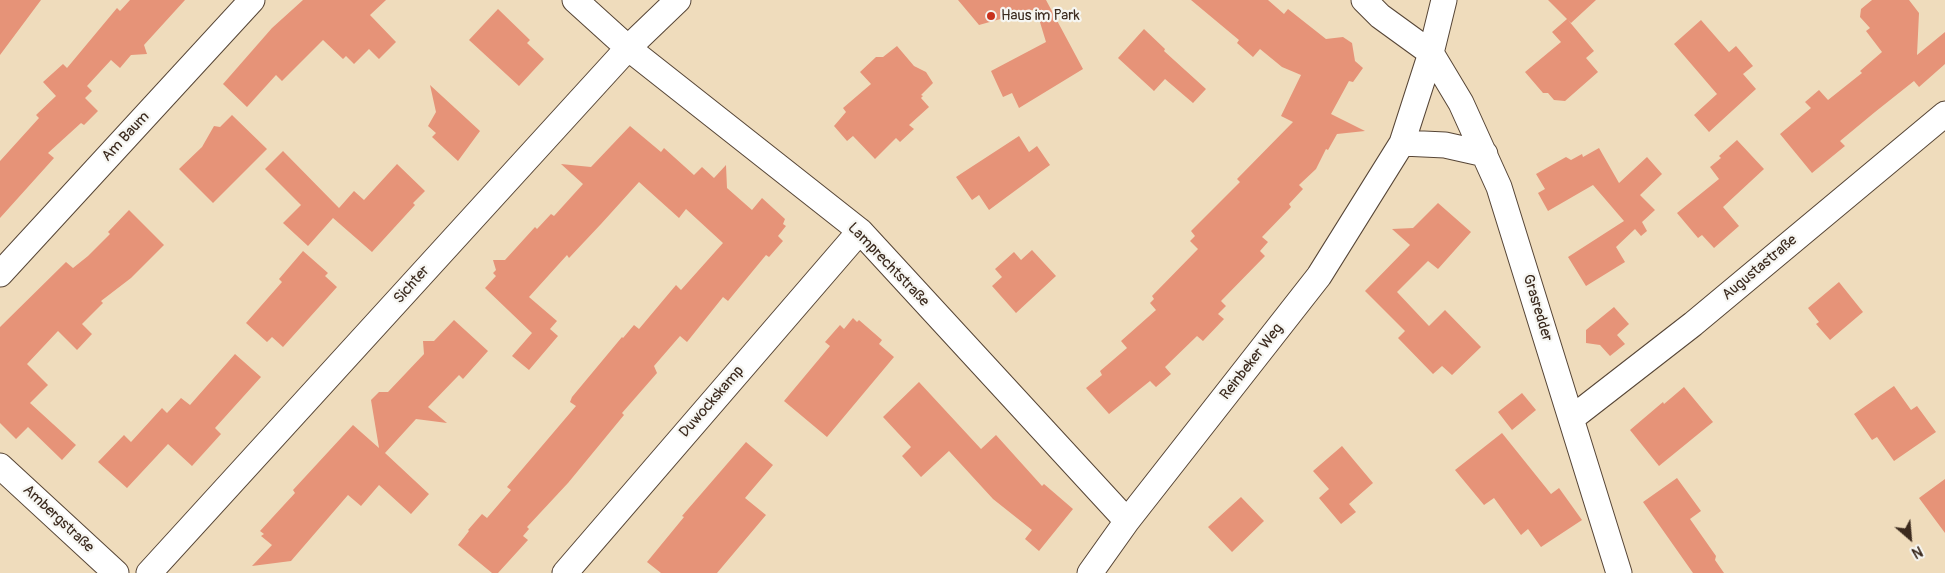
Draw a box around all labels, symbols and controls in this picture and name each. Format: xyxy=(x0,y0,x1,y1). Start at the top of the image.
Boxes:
place label: Haus im Park xyxy=(1001,7,1080,25)
marker: Haus im Park xyxy=(985,10,997,22)
street label: Am Baum xyxy=(98,108,154,166)
street label: Lamprechtstraße xyxy=(843,219,933,311)
street label: Augustastraße xyxy=(1719,231,1801,305)
street label: Sichter xyxy=(390,262,434,308)
street label: Grasredder xyxy=(1518,272,1556,344)
street label: Reinbeker Weg xyxy=(1217,320,1287,404)
street label: Duwockskamp xyxy=(676,362,748,442)
street label: Ambergstraße xyxy=(19,481,97,557)
north arrow xyxy=(1885,513,1935,563)
text: N xyxy=(1909,542,1925,562)

